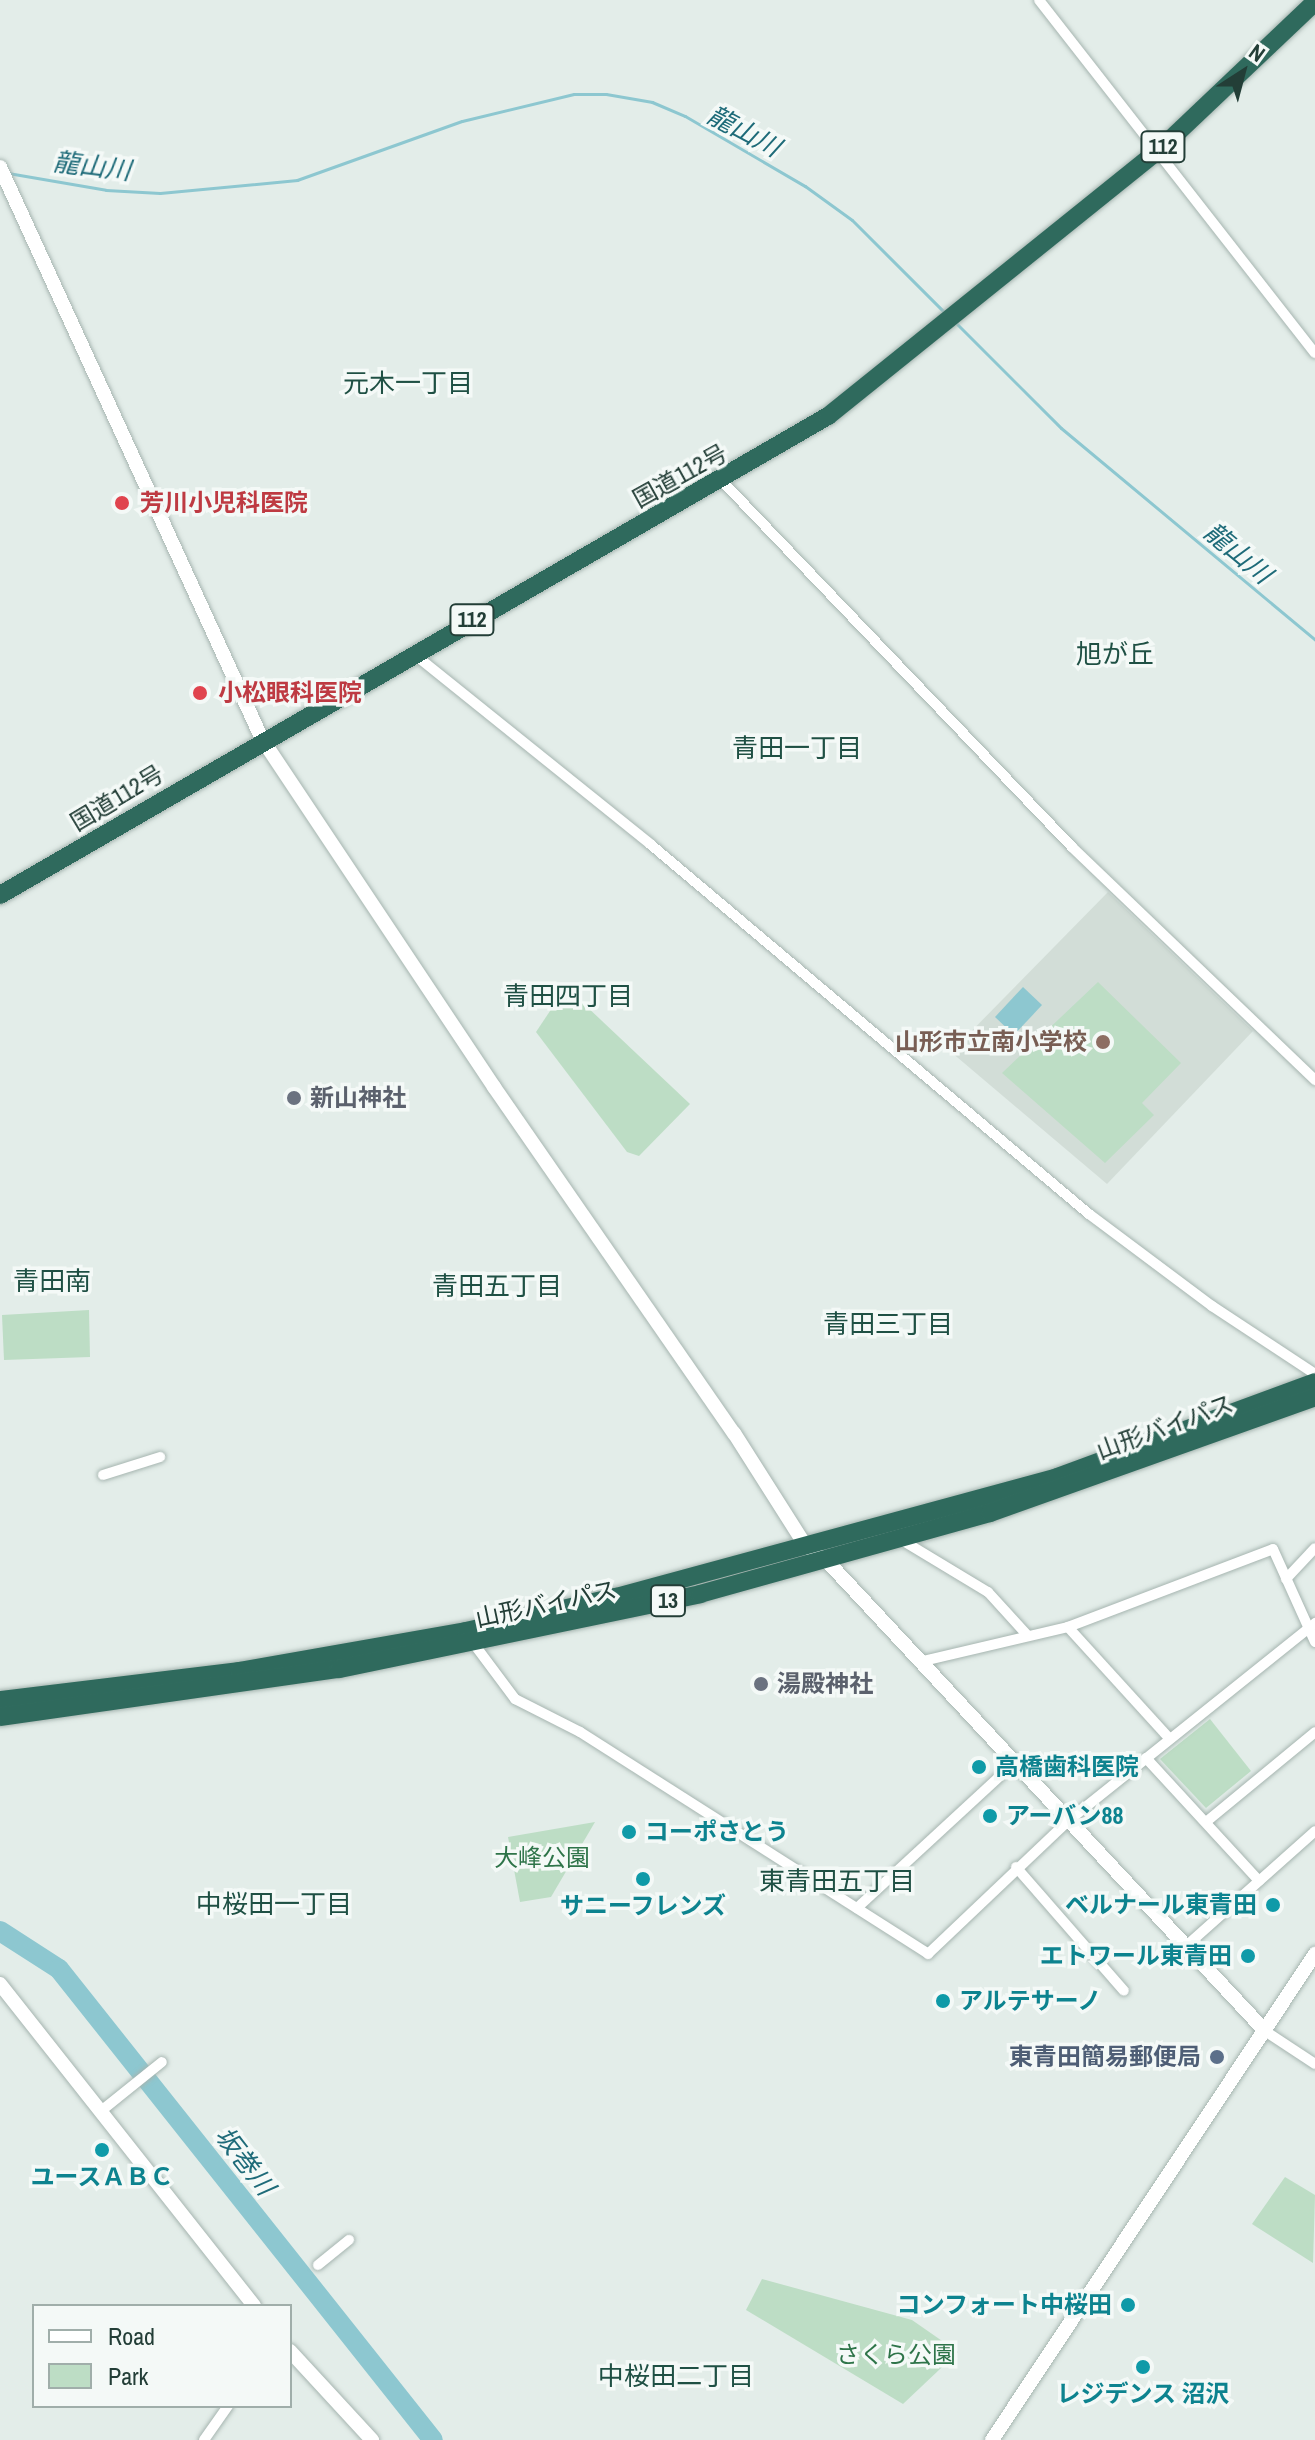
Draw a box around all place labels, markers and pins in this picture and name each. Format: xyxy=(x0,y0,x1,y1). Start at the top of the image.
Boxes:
place label: 芳川小児科医院 xyxy=(140,489,308,517)
marker: 芳川小児科医院 xyxy=(111,492,133,514)
place label: 小松眼科医院 xyxy=(218,679,362,707)
marker: 小松眼科医院 xyxy=(189,682,211,704)
place label: 山形市立南小学校 xyxy=(895,1028,1087,1056)
marker: 山形市立南小学校 xyxy=(1094,1033,1112,1051)
place label: 新山神社 xyxy=(310,1084,406,1112)
marker: 新山神社 xyxy=(285,1089,303,1107)
place label: 湯殿神社 xyxy=(777,1670,873,1698)
marker: 湯殿神社 xyxy=(752,1675,770,1693)
place label: 高橋歯科医院 xyxy=(995,1753,1139,1781)
marker: 高橋歯科医院 xyxy=(970,1758,988,1776)
place label: アーバン88 xyxy=(1006,1802,1122,1830)
marker: アーバン88 xyxy=(981,1807,999,1825)
place label: コーポさとう xyxy=(645,1818,789,1846)
marker: コーポさとう xyxy=(620,1823,638,1841)
marker: サニーフレンズ xyxy=(634,1870,652,1888)
place label: ベルナール東青田 xyxy=(1065,1891,1257,1919)
place label: サニーフレンズ xyxy=(559,1892,727,1920)
marker: ベルナール東青田 xyxy=(1264,1896,1282,1914)
place label: エトワール東青田 xyxy=(1040,1942,1232,1970)
marker: エトワール東青田 xyxy=(1239,1947,1257,1965)
place label: アルテサーノ xyxy=(959,1987,1103,2015)
marker: アルテサーノ xyxy=(934,1992,952,2010)
place label: 東青田簡易郵便局 xyxy=(1009,2043,1201,2071)
marker: 東青田簡易郵便局 xyxy=(1208,2048,1226,2066)
marker: ユースＡＢＣ xyxy=(93,2141,111,2159)
place label: ユースＡＢＣ xyxy=(30,2163,174,2191)
place label: コンフォート中桜田 xyxy=(896,2291,1112,2319)
marker: コンフォート中桜田 xyxy=(1119,2296,1137,2314)
marker: レジデンス 沼沢 xyxy=(1134,2358,1152,2376)
place label: レジデンス 沼沢 xyxy=(1056,2380,1230,2408)

